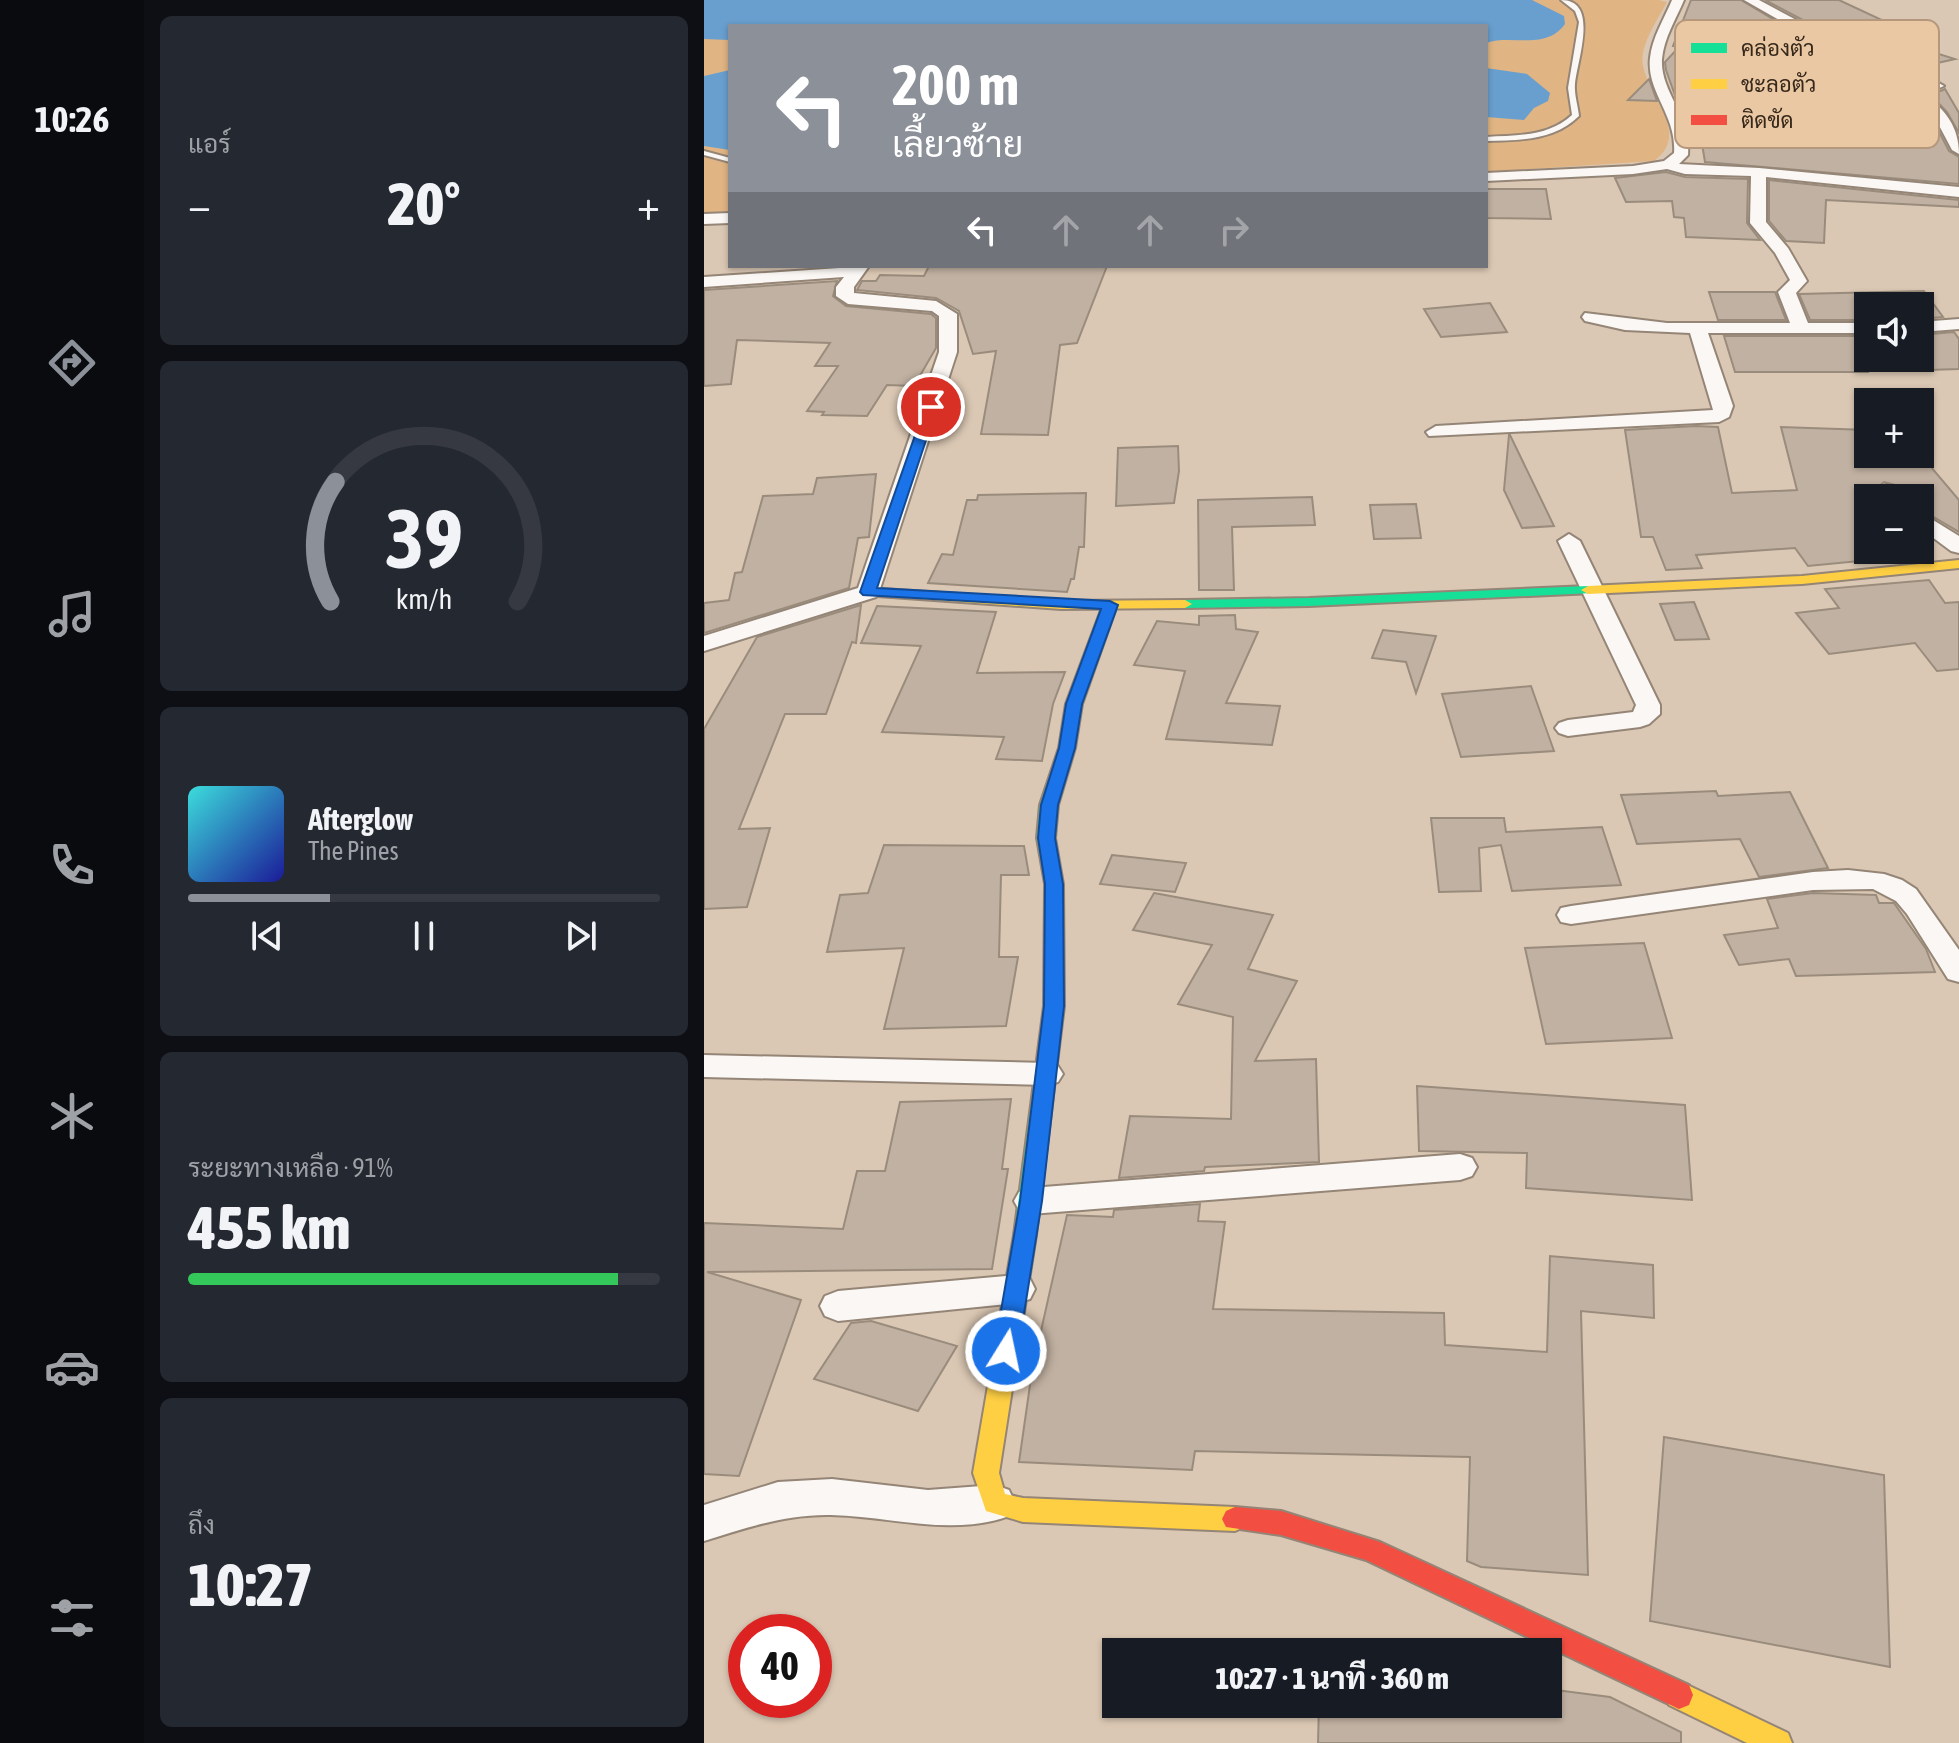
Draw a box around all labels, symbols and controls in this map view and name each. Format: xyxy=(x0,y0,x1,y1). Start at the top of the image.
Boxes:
legend xyxy=(1675,20,1939,148)
text: คล่องตัว xyxy=(1741,35,1815,61)
text: 200 m xyxy=(892,53,1019,117)
icon: left xyxy=(760,56,864,160)
text: ชะลอตัว xyxy=(1741,71,1816,97)
text: 10:26 xyxy=(35,98,109,140)
text: ติดขัด xyxy=(1741,107,1793,133)
text: เลี้ยวซ้าย xyxy=(892,123,1023,165)
text: แอร์ xyxy=(188,129,231,159)
text: 20° xyxy=(388,169,460,238)
text: − xyxy=(188,179,211,229)
text: + xyxy=(637,179,660,229)
icon: left xyxy=(960,208,1004,252)
icon: ahead xyxy=(1044,208,1088,252)
icon: ahead xyxy=(1128,208,1172,252)
icon: right xyxy=(1212,208,1256,252)
map controls xyxy=(1854,292,1934,564)
button: sound xyxy=(1854,292,1934,372)
icon: directions xyxy=(44,335,100,391)
pin xyxy=(897,373,965,441)
icon: arrive xyxy=(909,385,953,429)
button: + xyxy=(1854,388,1934,468)
button: − xyxy=(1854,484,1934,564)
text: 39 xyxy=(385,490,463,586)
text: km/h xyxy=(396,582,452,615)
icon: music xyxy=(44,586,100,642)
text: Afterglow xyxy=(308,802,413,836)
text: The Pines xyxy=(308,836,399,866)
icon: phone xyxy=(44,837,100,893)
icon: previous xyxy=(245,914,289,958)
icon: pause xyxy=(402,914,446,958)
icon: next xyxy=(559,914,603,958)
icon: climate xyxy=(44,1088,100,1144)
text: ระยะทางเหลือ · 91% xyxy=(188,1153,393,1183)
text: 455 km xyxy=(188,1193,350,1262)
position arrow xyxy=(964,1309,1048,1393)
icon: car xyxy=(44,1339,100,1395)
text: ถึง xyxy=(188,1510,215,1540)
text: 10:27 xyxy=(188,1550,313,1619)
icon: filters xyxy=(44,1590,100,1646)
speed limit sign: 40 xyxy=(728,1614,832,1718)
text: 10:27 · 1 นาที · 360 m xyxy=(1215,1661,1449,1695)

